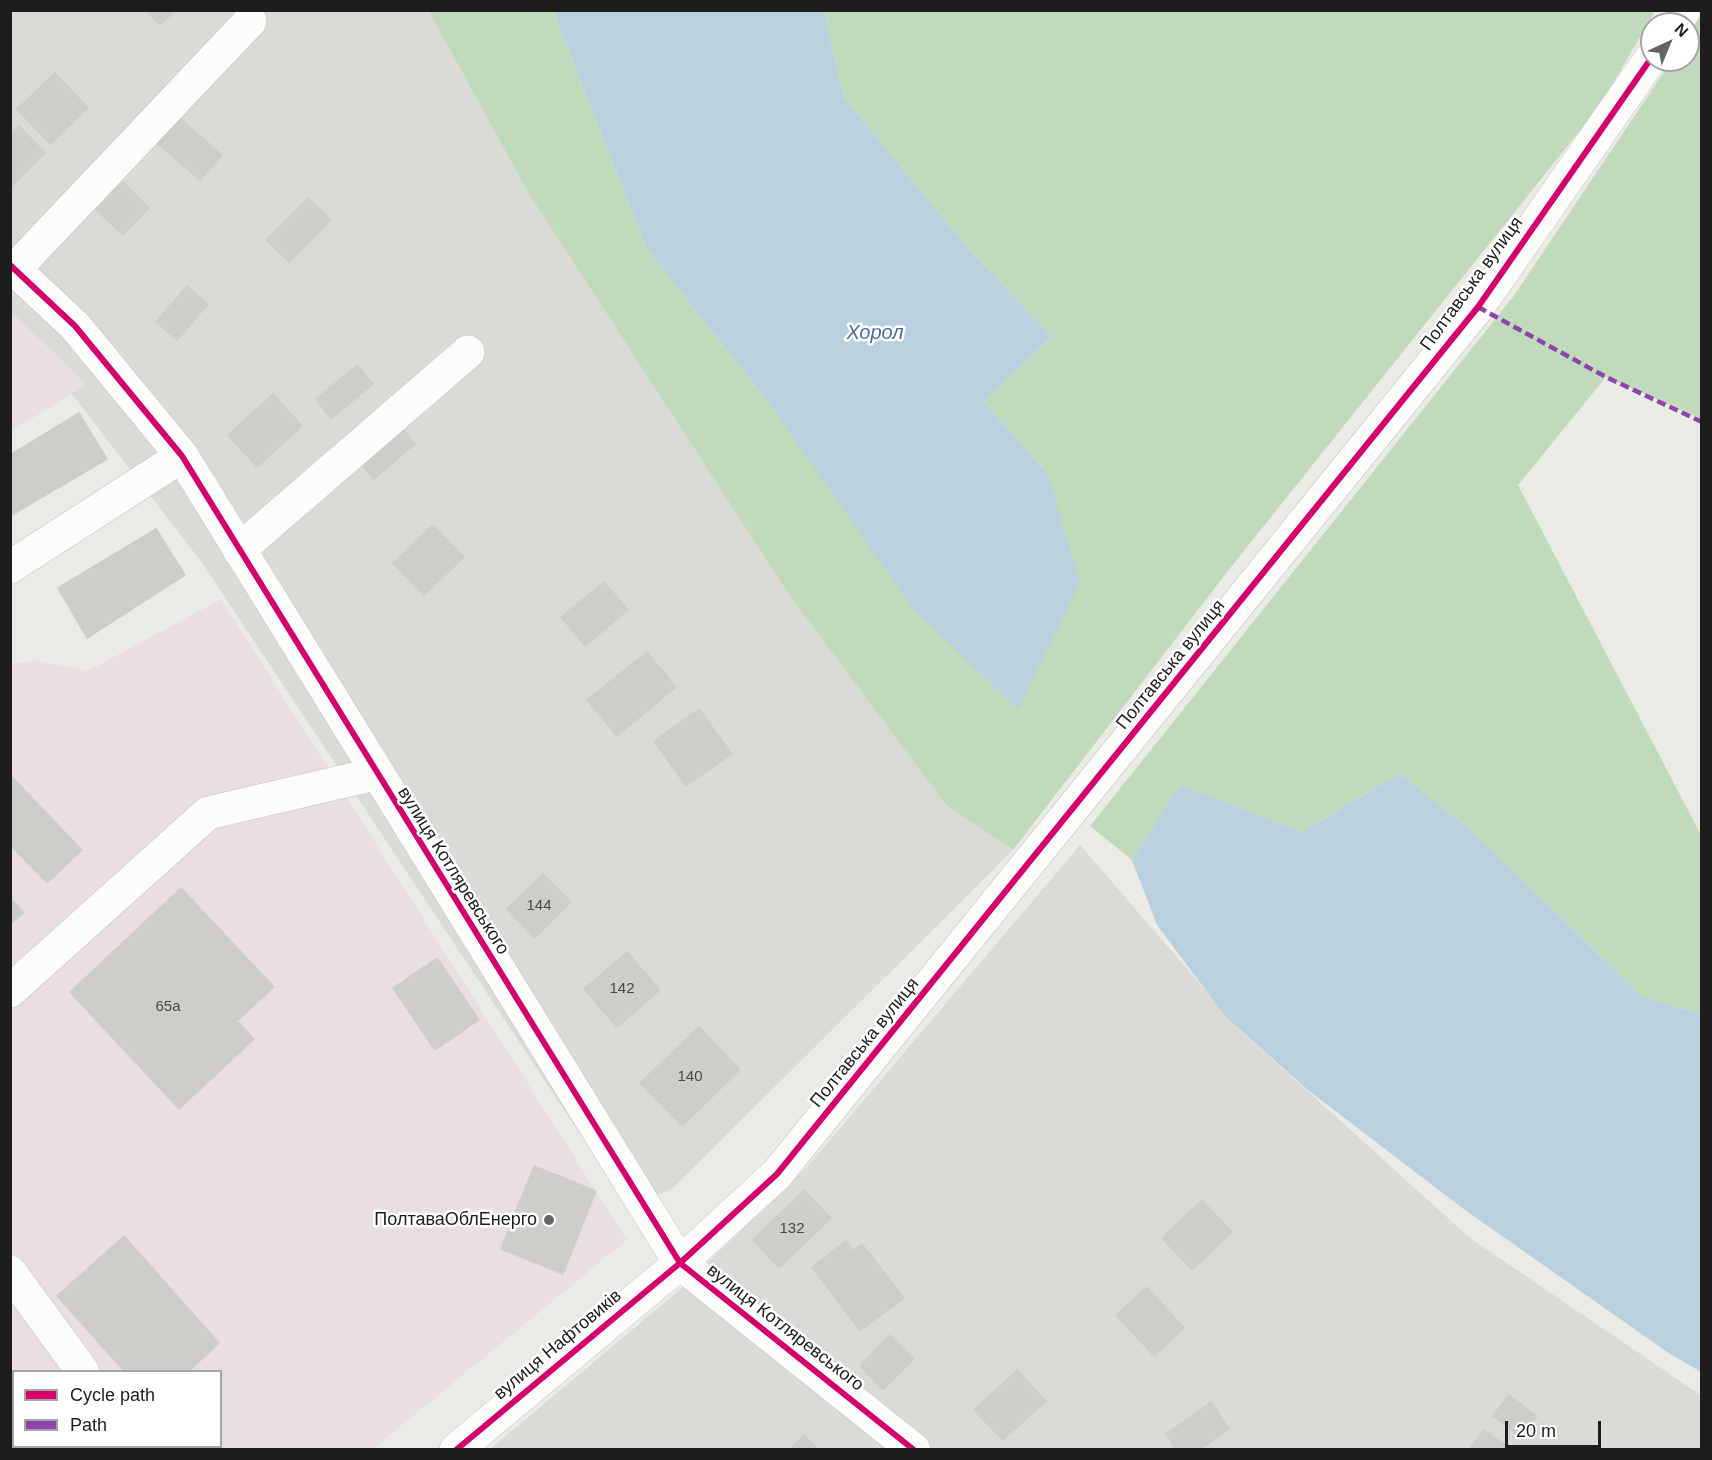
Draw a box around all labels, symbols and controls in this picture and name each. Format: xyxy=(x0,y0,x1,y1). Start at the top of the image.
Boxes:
north arrow xyxy=(1640,12,1700,72)
text: N xyxy=(1671,20,1692,40)
street label: Полтавська вулиця xyxy=(1416,213,1528,355)
water label: Хорол xyxy=(846,321,904,345)
street label: Полтавська вулиця xyxy=(1112,596,1230,734)
street label: вулиця Котляревського xyxy=(393,783,513,959)
house number: 144 xyxy=(526,897,552,915)
street label: Полтавська вулиця xyxy=(806,974,924,1112)
house number: 142 xyxy=(609,980,635,998)
house number: 65а xyxy=(155,998,181,1016)
house number: 140 xyxy=(677,1068,703,1086)
place label: ПолтаваОблЕнерго xyxy=(374,1209,537,1231)
marker: ПолтаваОблЕнерго xyxy=(542,1213,556,1227)
house number: 132 xyxy=(779,1220,805,1238)
street label: вулиця Котляревського xyxy=(702,1260,868,1396)
street label: вулиця Нафтовиків xyxy=(490,1285,626,1405)
legend xyxy=(12,1370,222,1448)
text: Cycle path xyxy=(70,1385,155,1405)
scale bar xyxy=(1508,1409,1604,1447)
text: Path xyxy=(70,1415,107,1435)
text: 20 m xyxy=(1516,1421,1556,1441)

